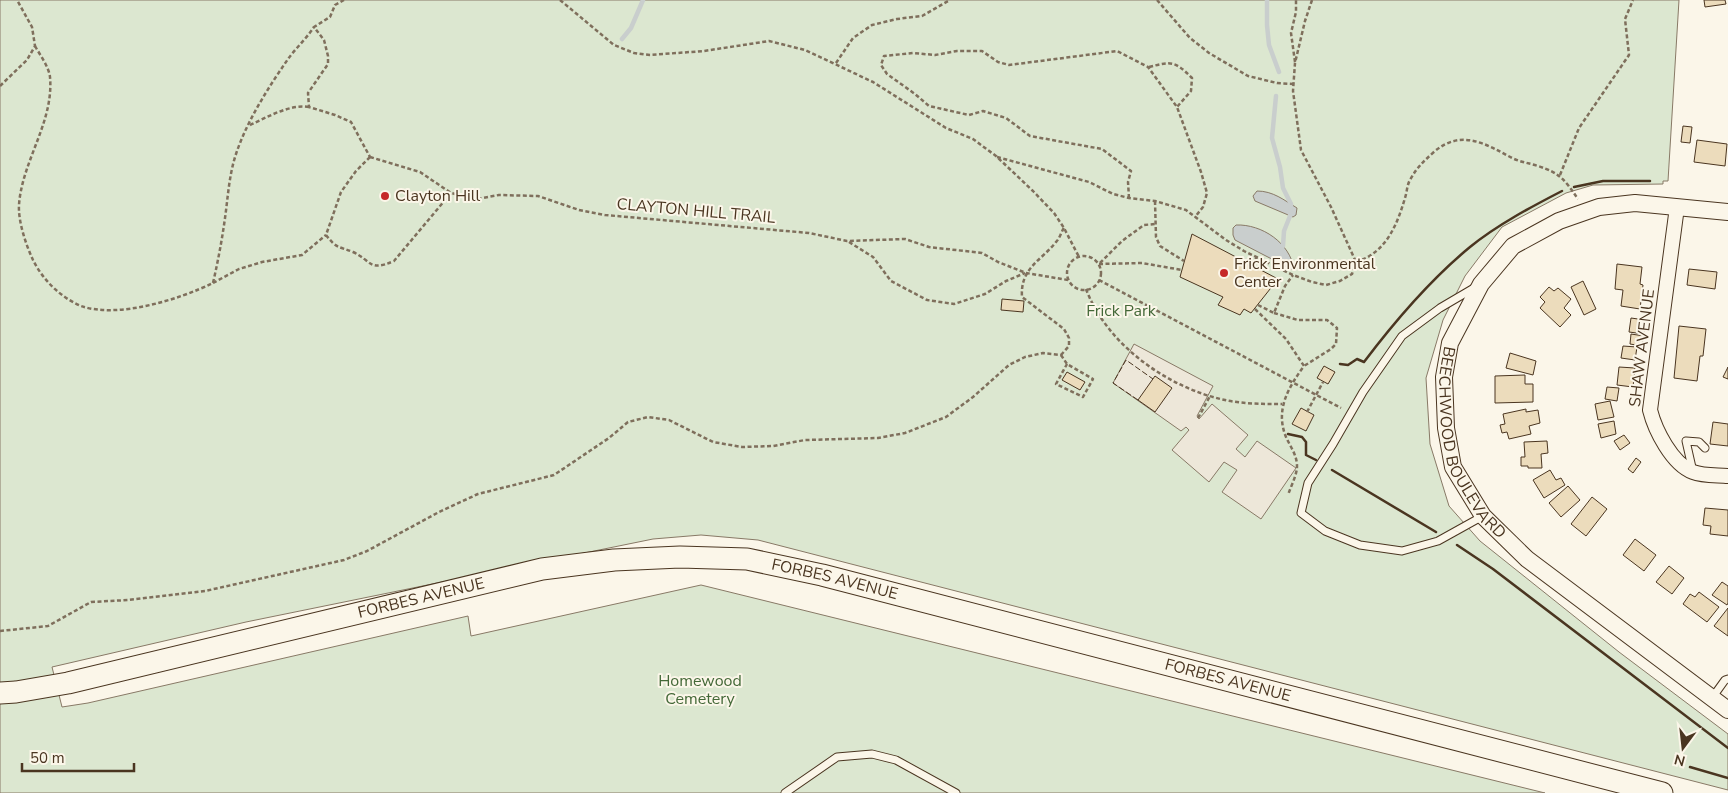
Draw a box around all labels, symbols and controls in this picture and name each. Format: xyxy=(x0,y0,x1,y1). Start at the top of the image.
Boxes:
place label: Clayton Hill xyxy=(395,185,481,207)
marker: Clayton Hill xyxy=(379,190,391,202)
street label: CLAYTON HILL TRAIL xyxy=(616,193,776,229)
place label: Frick Environmental Center xyxy=(1234,253,1376,293)
marker: Frick Environmental Center xyxy=(1218,267,1230,279)
street label: SHAW AVENUE xyxy=(1624,288,1660,408)
park label: Frick Park xyxy=(1086,300,1157,322)
street label: BEECHWOOD BOULEVARD xyxy=(1433,345,1511,544)
street label: FORBES AVENUE xyxy=(769,554,900,605)
street label: FORBES AVENUE xyxy=(356,572,487,624)
street label: FORBES AVENUE xyxy=(1162,653,1293,707)
park label: Homewood Cemetery xyxy=(658,670,742,710)
north arrow xyxy=(1658,723,1708,773)
scale bar xyxy=(22,740,135,772)
text: 50 m xyxy=(30,748,65,768)
text: N xyxy=(1672,750,1687,771)

